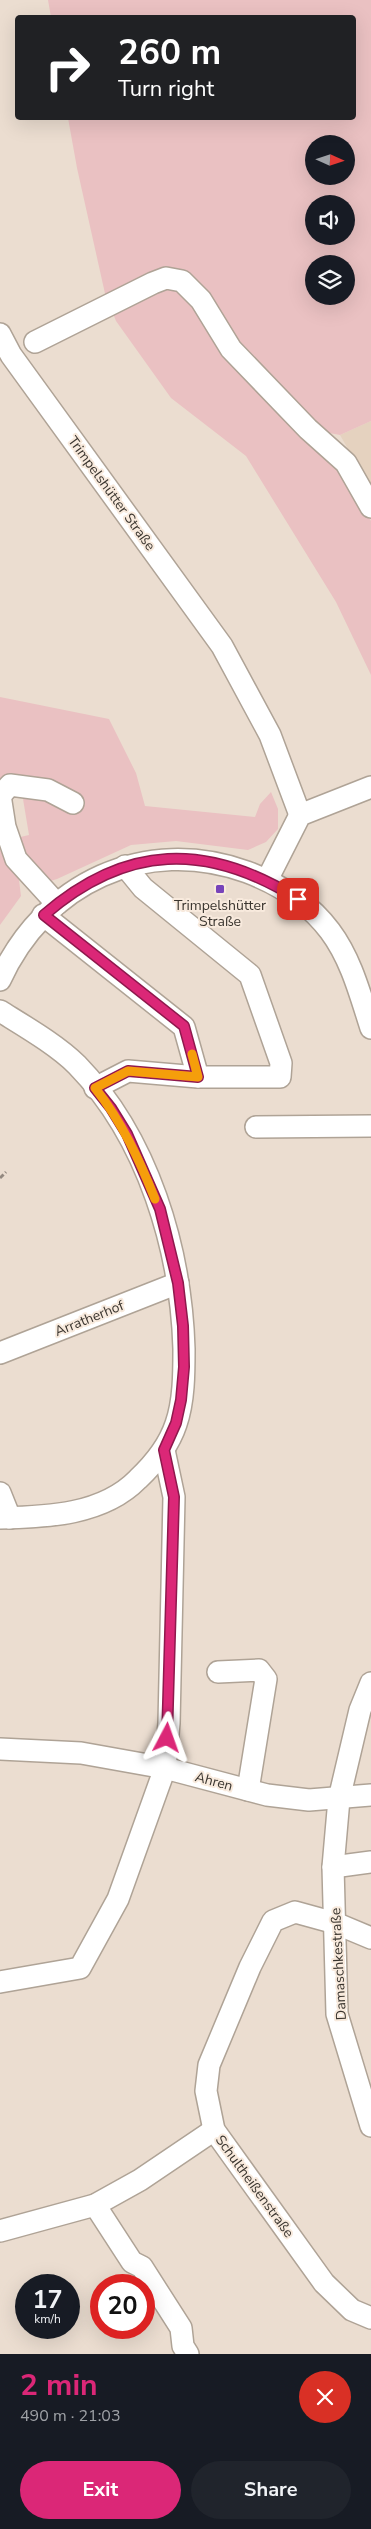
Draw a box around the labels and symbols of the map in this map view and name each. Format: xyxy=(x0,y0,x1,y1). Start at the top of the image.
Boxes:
north arrow xyxy=(305,135,355,185)
street label: Trimpelshütter Straße xyxy=(64,432,160,554)
pin xyxy=(277,878,319,920)
marker: Trimpelshütter Straße xyxy=(214,883,226,895)
place label: Trimpelshütter Straße xyxy=(174,896,266,931)
street label: Arratherhof xyxy=(52,1296,127,1341)
position arrow xyxy=(140,1711,192,1763)
street label: Ahren xyxy=(193,1767,235,1796)
street label: Damaschkestraße xyxy=(326,1907,351,2021)
street label: Schultheißenstraße xyxy=(211,2131,298,2241)
speed limit sign: 20 xyxy=(90,2274,155,2339)

